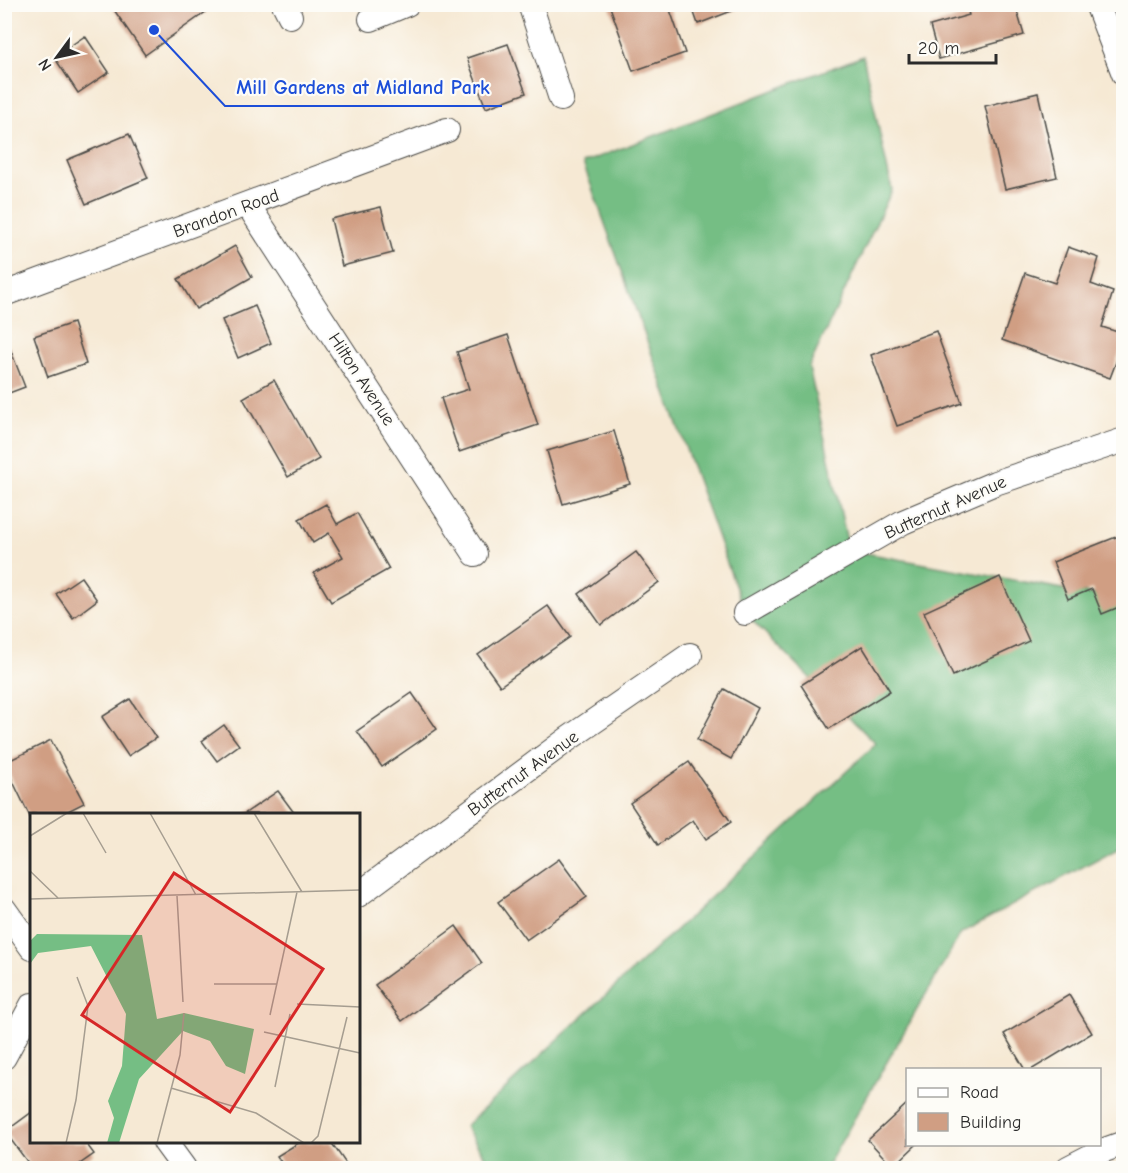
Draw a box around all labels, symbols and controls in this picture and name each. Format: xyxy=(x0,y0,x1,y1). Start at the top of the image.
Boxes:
north arrow xyxy=(27,27,87,87)
scale bar xyxy=(909,27,996,65)
text: 20 m xyxy=(918,38,959,59)
text: N xyxy=(35,55,56,74)
callout: Mill Gardens at Midland Park xyxy=(225,68,502,106)
text: Mill Gardens at Midland Park xyxy=(236,76,490,99)
street label: Brandon Road xyxy=(170,185,282,242)
street label: Hilton Avenue xyxy=(324,329,399,429)
street label: Butternut Avenue xyxy=(881,471,1010,544)
street label: Butternut Avenue xyxy=(464,726,583,821)
inset map xyxy=(30,813,360,1143)
legend xyxy=(906,1068,1101,1146)
text: Road xyxy=(960,1082,999,1103)
text: Building xyxy=(960,1112,1022,1133)

